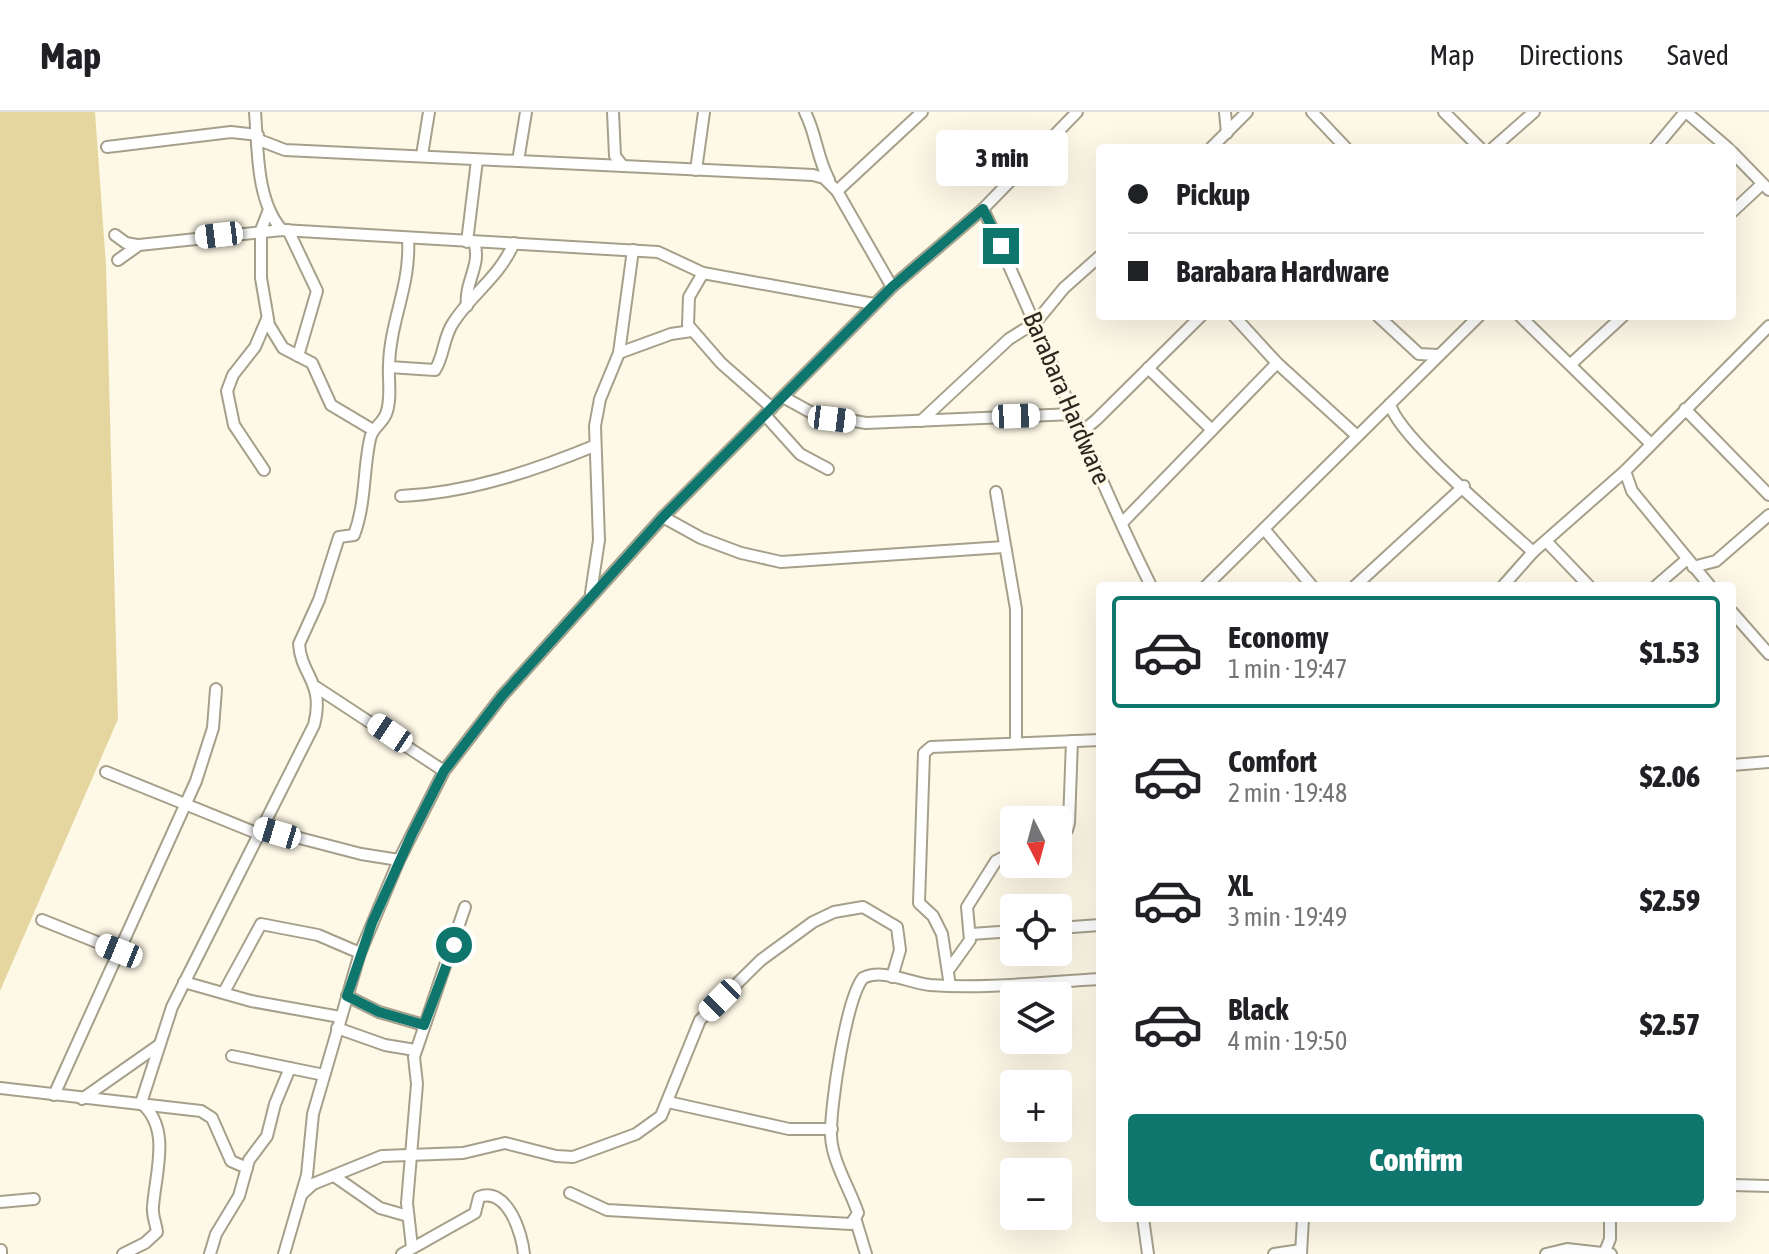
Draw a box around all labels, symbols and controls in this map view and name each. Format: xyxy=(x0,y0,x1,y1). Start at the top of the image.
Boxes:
text: Map xyxy=(40,34,101,77)
text: Map xyxy=(1430,39,1475,71)
text: Directions xyxy=(1519,39,1623,71)
text: Saved xyxy=(1667,39,1729,71)
callout: 3 min xyxy=(935,130,1067,186)
text: 3 min xyxy=(975,143,1029,173)
text: Pickup xyxy=(1176,177,1250,211)
car xyxy=(194,220,244,250)
route end xyxy=(983,228,1019,264)
text: Barabara Hardware xyxy=(1176,254,1389,288)
street label: Barabara Hardware xyxy=(1017,307,1117,489)
car xyxy=(992,403,1040,429)
car xyxy=(807,404,857,434)
icon: car xyxy=(1132,616,1204,688)
text: Economy xyxy=(1228,620,1329,654)
text: $1.53 xyxy=(1640,635,1700,669)
text: 1 min · 19:47 xyxy=(1228,654,1347,684)
car xyxy=(363,710,417,756)
icon: car xyxy=(1132,740,1204,812)
text: Comfort xyxy=(1228,744,1317,778)
text: $2.06 xyxy=(1640,759,1700,793)
text: 2 min · 19:48 xyxy=(1228,778,1347,808)
north arrow xyxy=(1000,806,1072,878)
map controls xyxy=(1000,806,1072,1230)
car xyxy=(251,815,303,851)
icon: car xyxy=(1132,864,1204,936)
text: XL xyxy=(1228,868,1253,902)
text: $2.59 xyxy=(1640,883,1700,917)
button: locate xyxy=(1000,894,1072,966)
text: 3 min · 19:49 xyxy=(1228,902,1347,932)
route start xyxy=(436,927,472,963)
car xyxy=(92,931,146,971)
car xyxy=(695,975,745,1025)
button: layers xyxy=(1000,982,1072,1054)
icon: car xyxy=(1132,988,1204,1060)
text: Black xyxy=(1228,992,1288,1026)
text: $2.57 xyxy=(1640,1007,1700,1041)
text: 4 min · 19:50 xyxy=(1228,1026,1347,1056)
button: + xyxy=(1000,1070,1072,1142)
button: Confirm xyxy=(1128,1114,1704,1206)
button: − xyxy=(1000,1158,1072,1230)

